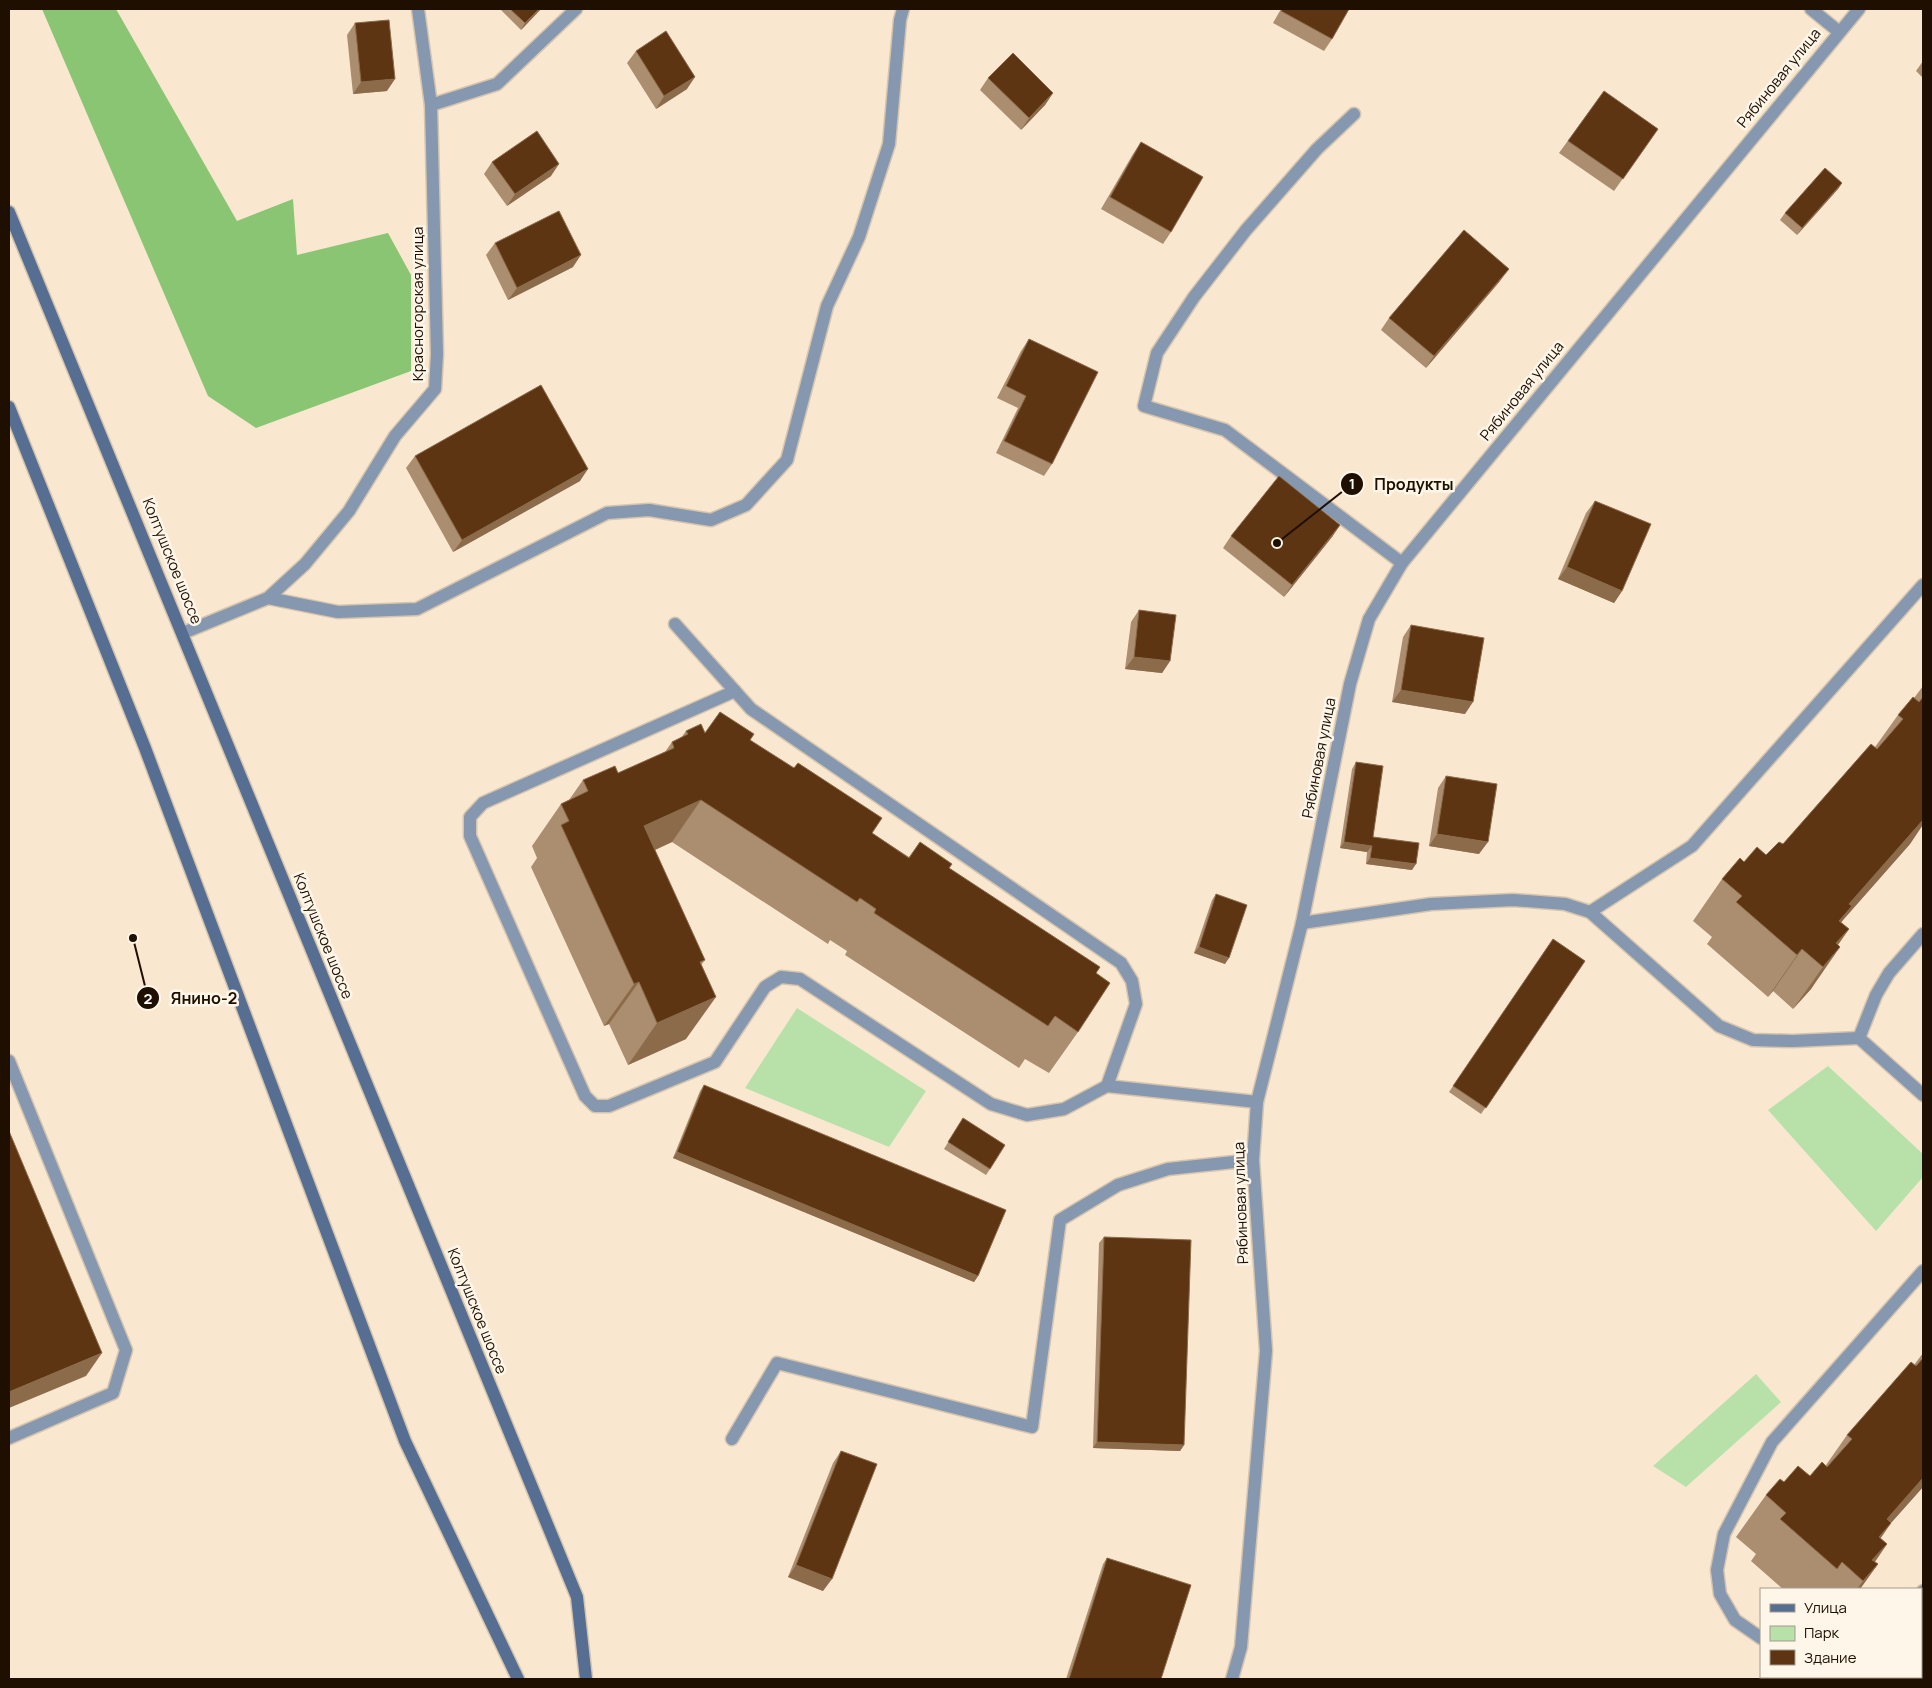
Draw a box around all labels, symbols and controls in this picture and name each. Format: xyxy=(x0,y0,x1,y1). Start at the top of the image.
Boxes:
street label: Рябиновая улица xyxy=(1732,24,1825,132)
street label: Красногорская улица xyxy=(407,227,428,381)
street label: Рябиновая улица xyxy=(1475,337,1568,445)
callout: Продукты xyxy=(1339,469,1464,500)
text: 1 xyxy=(1349,473,1355,494)
text: Продукты xyxy=(1374,473,1454,495)
street label: Колтушское шоссе xyxy=(138,495,207,627)
street label: Рябиновая улица xyxy=(1297,696,1340,820)
street label: Колтушское шоссе xyxy=(289,870,358,1002)
callout: Янино-2 xyxy=(136,983,247,1014)
text: Янино-2 xyxy=(171,987,237,1009)
text: 2 xyxy=(144,988,153,1009)
street label: Рябиновая улица xyxy=(1228,1141,1253,1265)
street label: Колтушское шоссе xyxy=(443,1245,512,1377)
legend xyxy=(1760,1588,1922,1678)
text: Улица xyxy=(1804,1597,1847,1618)
text: Парк xyxy=(1804,1622,1840,1643)
text: Здание xyxy=(1804,1647,1857,1668)

